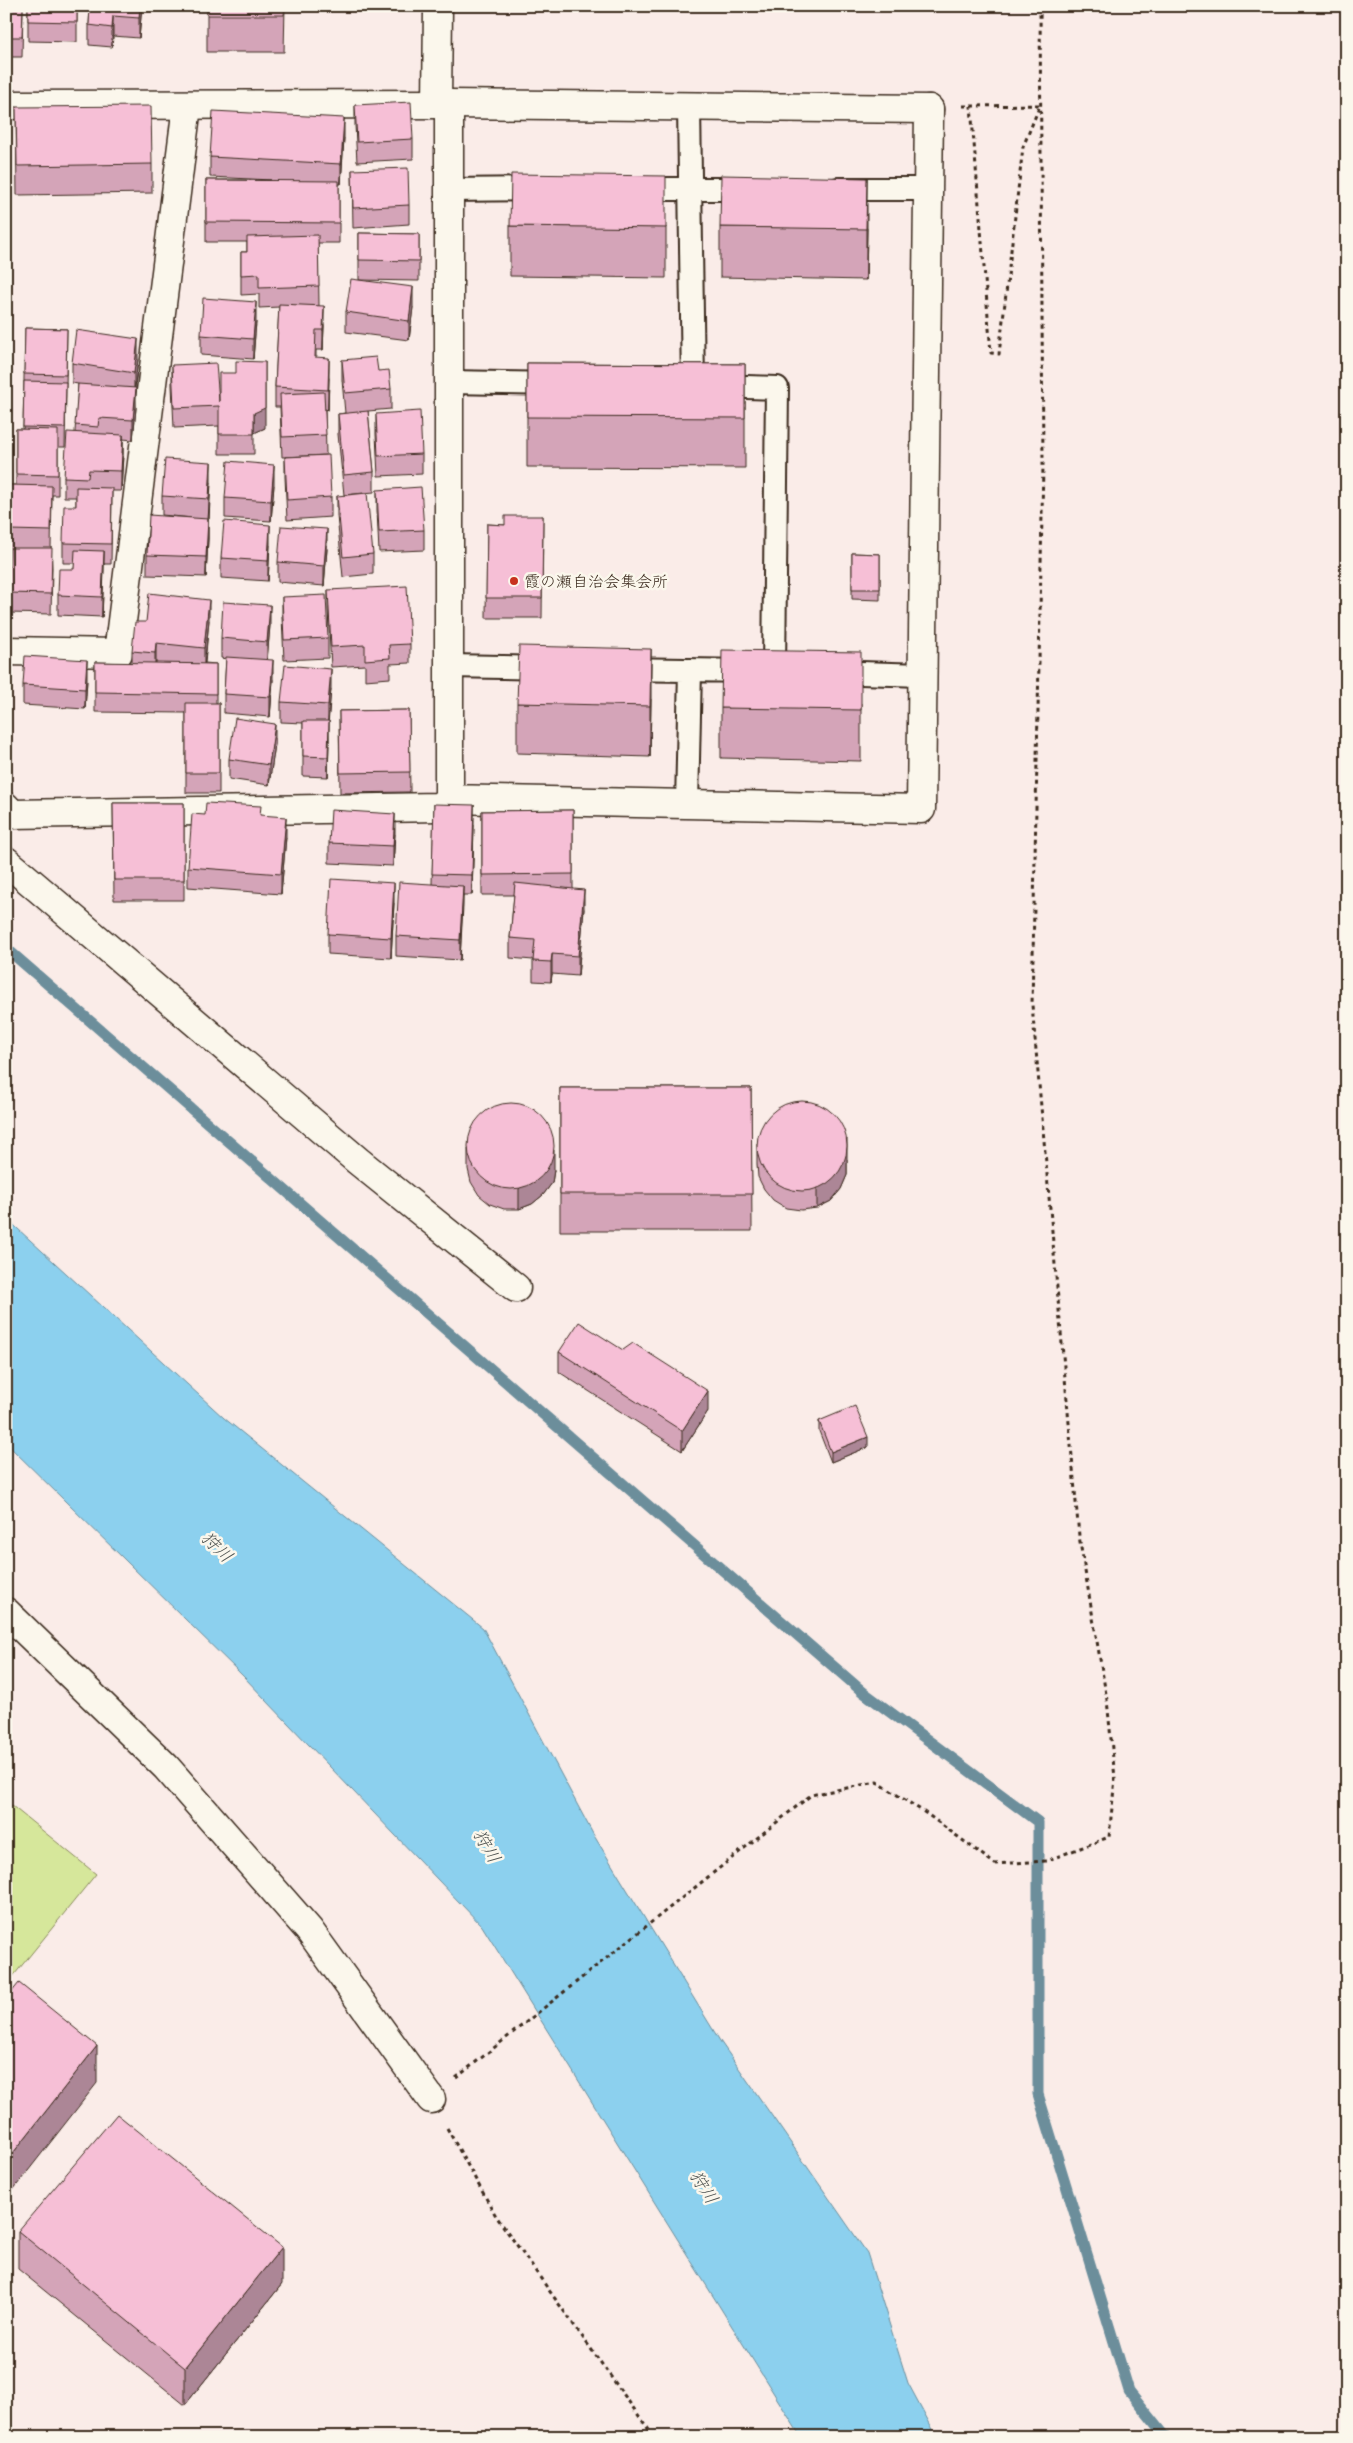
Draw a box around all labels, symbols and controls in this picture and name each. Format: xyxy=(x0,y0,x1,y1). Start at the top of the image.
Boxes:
place label: 霞の瀬自治会集会所 xyxy=(524,570,668,595)
marker: 霞の瀬自治会集会所 xyxy=(508,575,520,587)
water label: 狩川 xyxy=(193,1525,239,1571)
water label: 狩川 xyxy=(464,1824,507,1870)
water label: 狩川 xyxy=(681,2165,725,2211)

